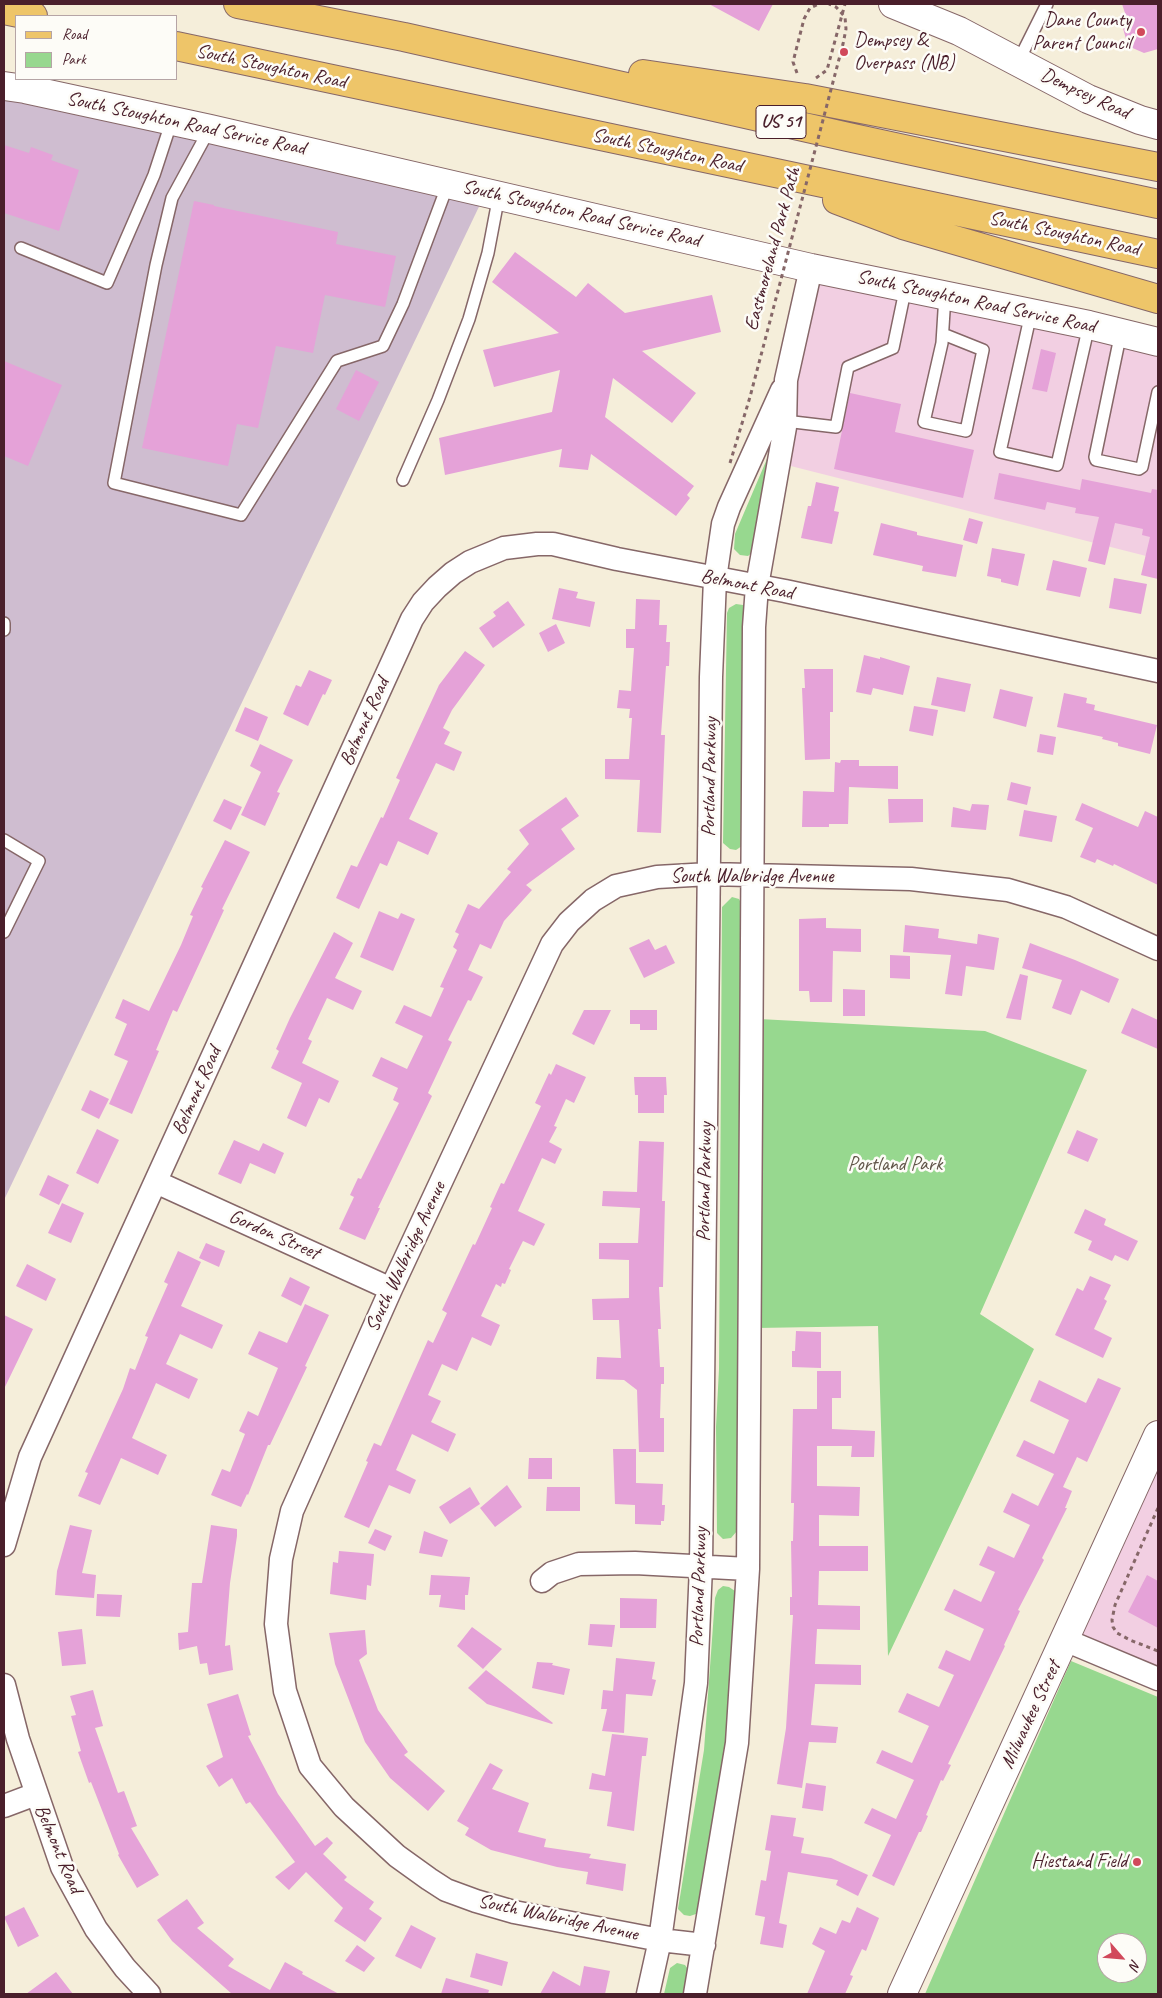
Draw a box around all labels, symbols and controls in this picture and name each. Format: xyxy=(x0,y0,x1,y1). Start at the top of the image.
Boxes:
place label: Dane County Parent Council xyxy=(1033,9,1131,56)
legend xyxy=(15,15,178,80)
text: Road xyxy=(62,25,87,44)
marker: Dane County Parent Council xyxy=(1135,26,1147,38)
place label: Dempsey & Overpass (NB) xyxy=(854,29,954,76)
street label: South Stoughton Road xyxy=(194,39,348,95)
marker: Dempsey & Overpass (NB) xyxy=(838,46,850,58)
text: Park xyxy=(62,50,86,69)
street label: Dempsey Road xyxy=(1037,63,1133,125)
street label: South Stoughton Road Service Road xyxy=(64,87,308,161)
road number: US 51 xyxy=(756,105,806,138)
street label: South Stoughton Road xyxy=(590,123,744,179)
street label: Eastmoreland Park Path xyxy=(740,165,806,333)
street label: South Stoughton Road Service Road xyxy=(460,175,702,253)
street label: South Stoughton Road xyxy=(987,206,1141,262)
street label: South Stoughton Road Service Road xyxy=(854,265,1098,339)
street label: Belmont Road xyxy=(699,564,795,606)
street label: Belmont Road xyxy=(335,674,395,770)
street label: Portland Parkway xyxy=(697,717,723,837)
street label: South Walbridge Avenue xyxy=(671,865,833,889)
street label: Belmont Road xyxy=(167,1043,227,1139)
street label: Portland Parkway xyxy=(692,1122,718,1242)
park label: Portland Park xyxy=(848,1153,942,1177)
street label: South Walbridge Avenue xyxy=(361,1178,451,1336)
street label: Gordon Street xyxy=(225,1204,323,1266)
street label: Portland Parkway xyxy=(685,1527,713,1647)
street label: Milwaukee Street xyxy=(996,1657,1066,1773)
street label: Belmont Road xyxy=(29,1801,87,1897)
place label: Hiestand Field xyxy=(1031,1850,1127,1874)
marker: Hiestand Field xyxy=(1131,1856,1143,1868)
street label: South Walbridge Avenue xyxy=(476,1889,640,1947)
north arrow xyxy=(1097,1933,1147,1983)
text: N xyxy=(1125,1957,1144,1972)

